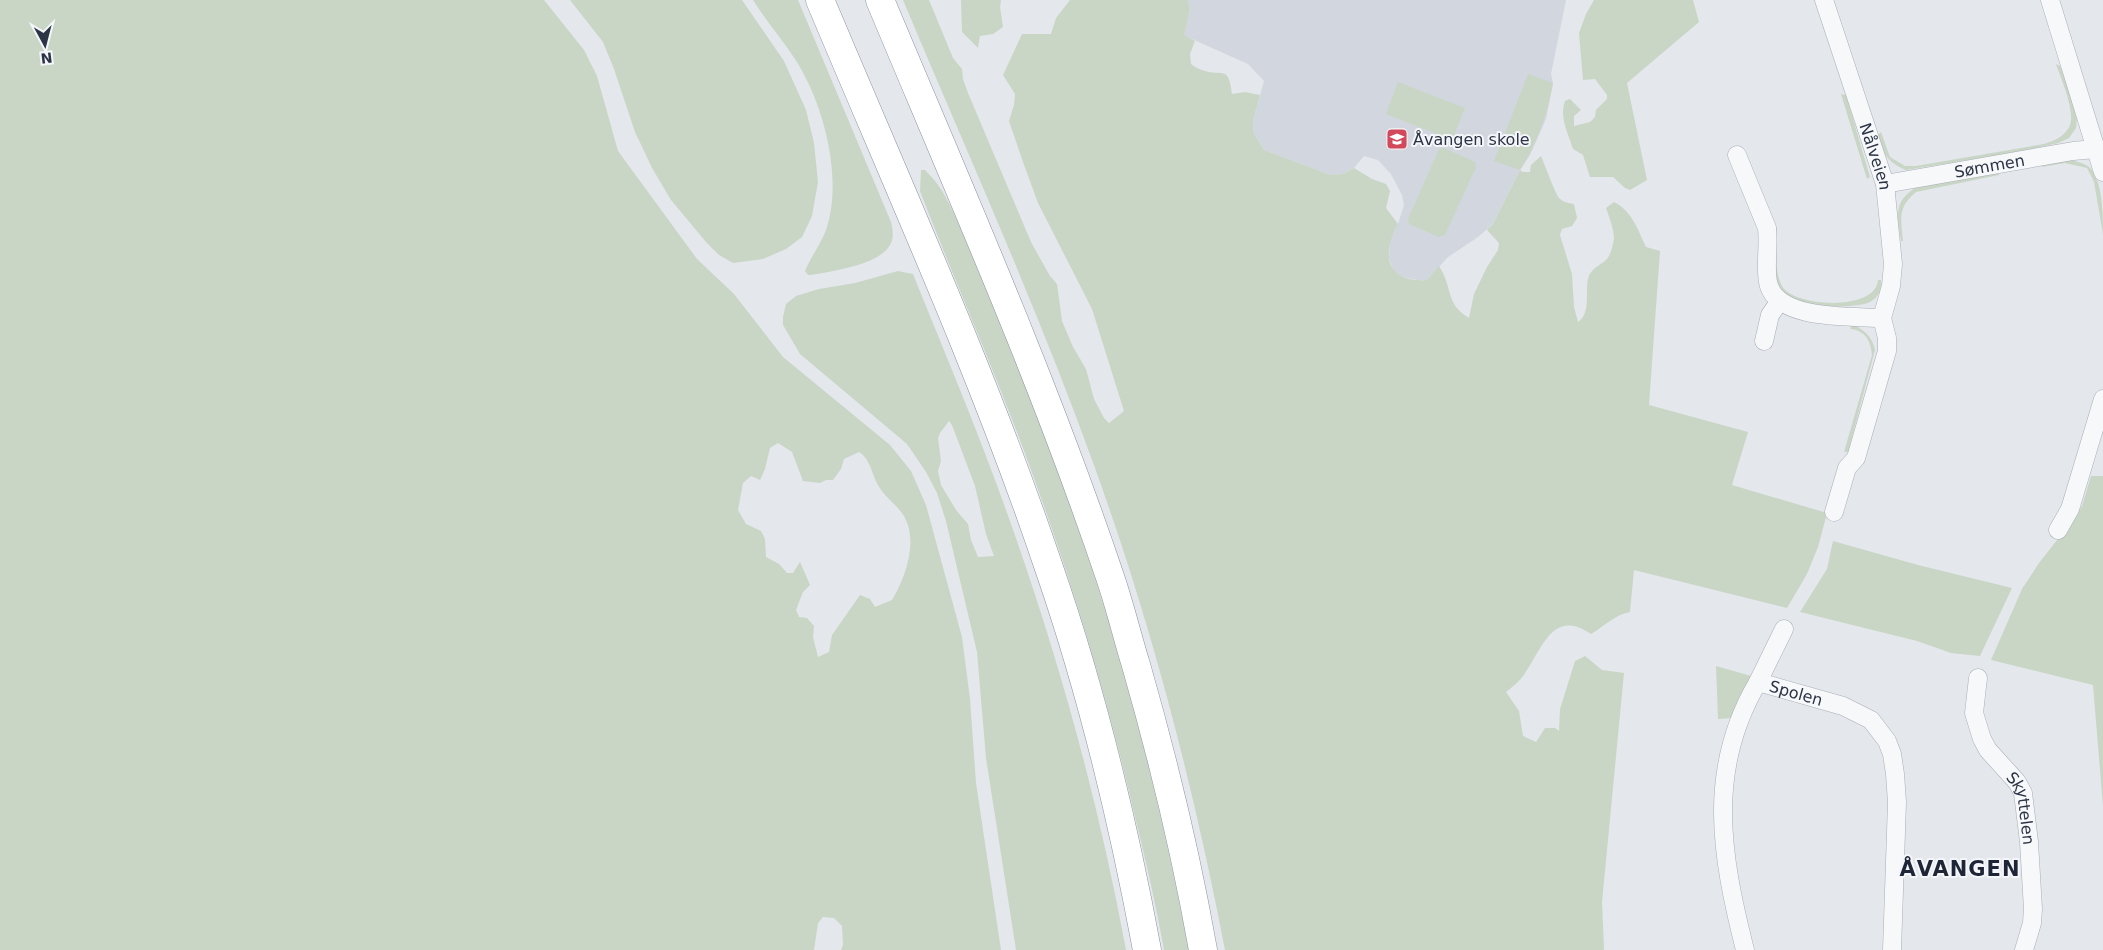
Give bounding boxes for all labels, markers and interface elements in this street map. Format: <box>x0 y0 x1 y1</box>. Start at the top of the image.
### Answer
north arrow <box>20 20 70 70</box>
text: N <box>40 49 53 67</box>
street label: Nålveien <box>1855 121 1895 191</box>
school or university icon: Åvangen skole <box>1385 127 1409 151</box>
place label: Åvangen skole <box>1413 130 1530 149</box>
street label: Sømmen <box>1953 151 2026 182</box>
street label: Spolen <box>1767 677 1825 710</box>
street label: Skyttelen <box>2002 768 2038 846</box>
district label: ÅVANGEN <box>1899 856 2021 881</box>

